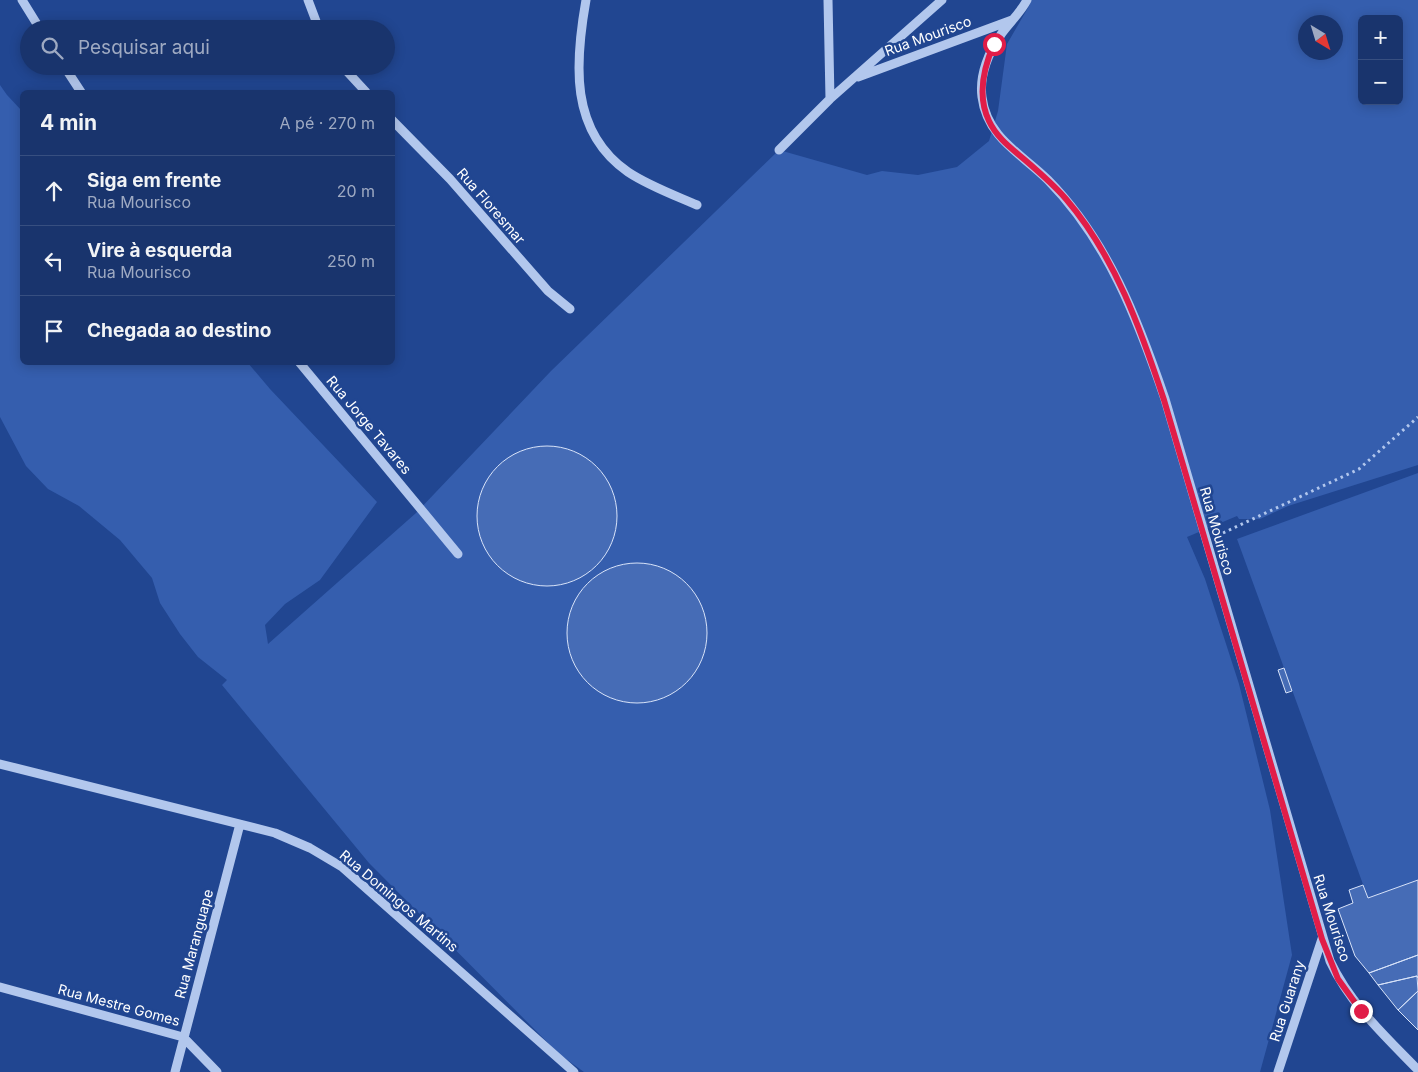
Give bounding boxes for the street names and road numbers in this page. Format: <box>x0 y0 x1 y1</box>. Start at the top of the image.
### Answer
street label: Rua Mourisco <box>882 12 974 59</box>
street label: Rua Floresmar <box>454 164 529 247</box>
street label: Rua Jorge Tavares <box>323 372 415 477</box>
street label: Rua Mourisco <box>1197 485 1238 577</box>
street label: Rua Domingos Martins <box>337 846 462 955</box>
street label: Rua Mourisco <box>1310 872 1355 964</box>
street label: Rua Maranguape <box>171 887 216 1000</box>
street label: Rua Guarany <box>1265 958 1308 1044</box>
street label: Rua Mestre Gomes <box>56 980 182 1029</box>

